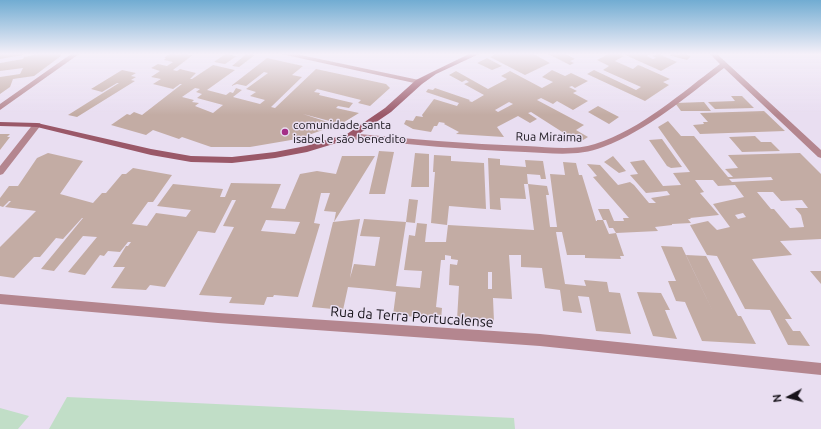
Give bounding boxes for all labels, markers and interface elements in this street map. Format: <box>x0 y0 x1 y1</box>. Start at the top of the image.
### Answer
place label: comunidade santa isabel e são benedito <box>293 118 406 146</box>
marker: comunidade santa isabel e são benedito <box>280 127 290 137</box>
street label: Rua Miraima <box>516 129 582 145</box>
street label: Rua da Terra Portucalense <box>330 303 494 331</box>
north arrow <box>769 377 809 417</box>
text: N <box>771 394 784 403</box>

